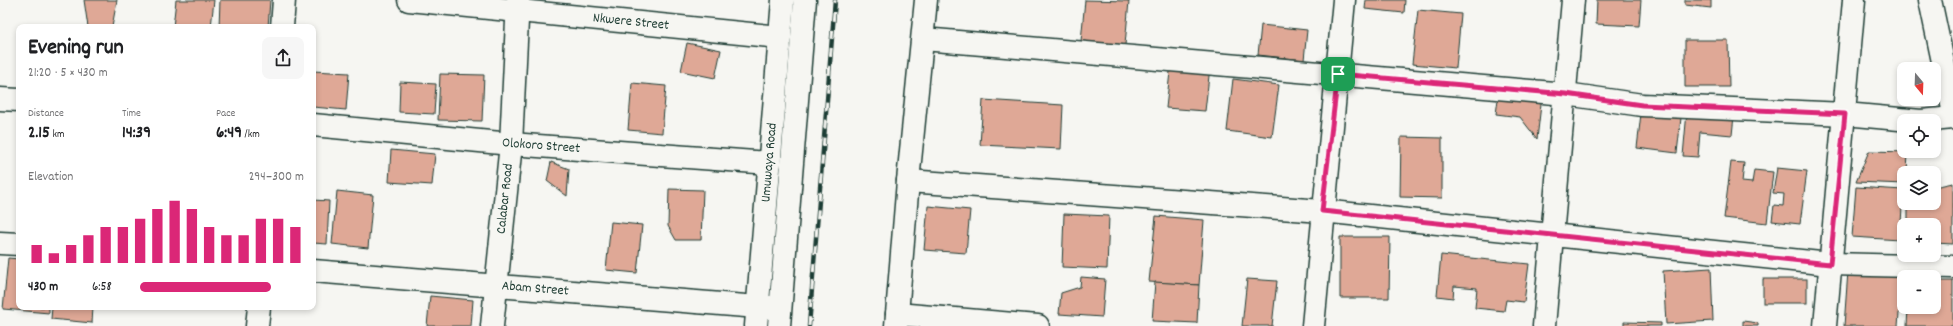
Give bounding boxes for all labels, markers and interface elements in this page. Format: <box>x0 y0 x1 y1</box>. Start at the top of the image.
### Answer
street label: Nkwere Street <box>592 8 670 36</box>
text: Evening run <box>28 33 124 64</box>
button: share <box>262 37 304 79</box>
pin <box>1321 57 1355 91</box>
north arrow <box>1897 62 1941 106</box>
map controls <box>1897 62 1941 314</box>
icon: arrive <box>1327 63 1349 85</box>
text: 21:20 · 5 × 430 m <box>28 64 108 83</box>
text: Distance <box>28 106 64 122</box>
text: Time <box>122 106 141 122</box>
text: Pace <box>216 106 235 122</box>
button: locate <box>1897 114 1941 158</box>
text: 2.15 <box>28 122 50 146</box>
text: 14:39 <box>122 122 151 146</box>
text: 6:49 <box>216 122 242 146</box>
street label: Umuwaya Road <box>756 122 783 203</box>
text: km <box>50 127 64 143</box>
text: /km <box>242 127 260 143</box>
street label: Olokoro Street <box>501 133 581 159</box>
street label: Calabar Road <box>492 162 519 235</box>
button: layers <box>1897 166 1941 210</box>
text: Elevation <box>28 168 73 187</box>
text: 294–300 m <box>249 168 304 187</box>
button: + <box>1897 218 1941 262</box>
button: − <box>1897 270 1941 314</box>
street label: Abam Street <box>501 276 570 302</box>
text: 430 m <box>28 278 58 297</box>
text: 6:58 <box>92 278 112 297</box>

